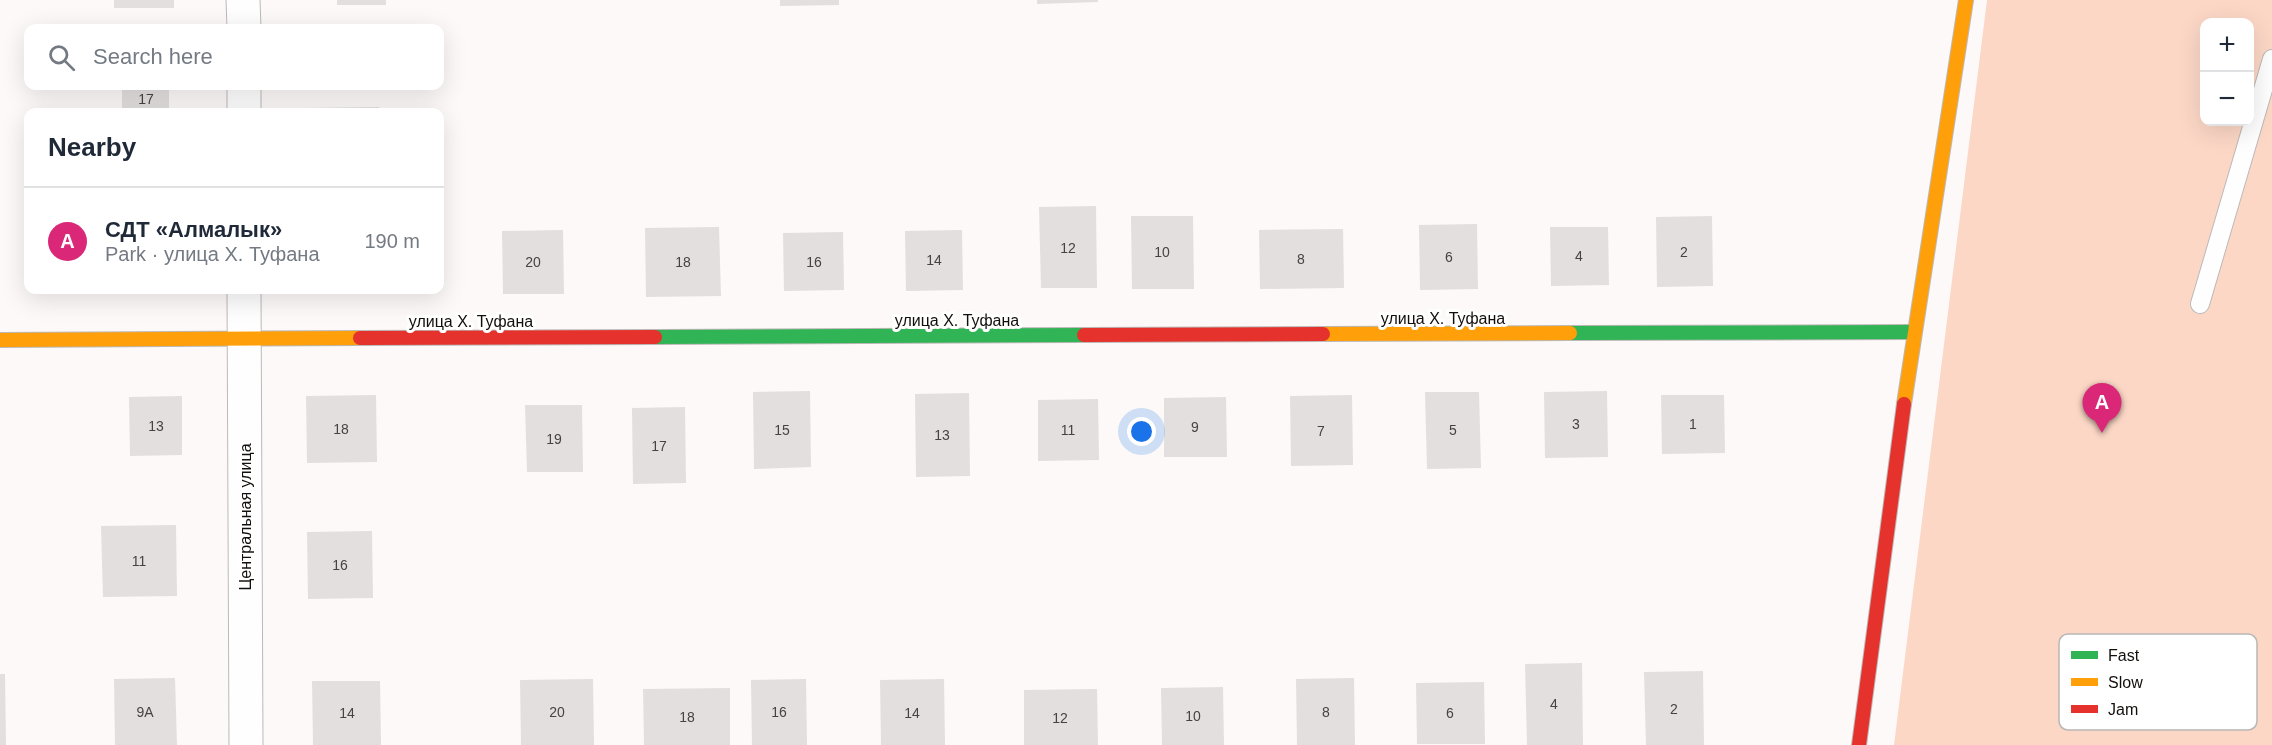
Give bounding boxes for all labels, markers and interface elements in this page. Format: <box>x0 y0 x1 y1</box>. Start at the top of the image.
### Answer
map controls <box>2200 18 2254 126</box>
button: + <box>2200 18 2254 72</box>
search box <box>24 24 444 90</box>
icon: search <box>45 41 78 74</box>
text: Search here <box>93 44 213 69</box>
button: − <box>2200 72 2254 126</box>
house number: 17 <box>138 91 154 107</box>
text: Nearby <box>48 132 136 162</box>
text: СДТ «Алмалык» <box>105 217 282 242</box>
text: A <box>60 230 75 252</box>
text: 190 m <box>364 230 420 252</box>
house number: 12 <box>1060 240 1076 256</box>
text: Park · улица Х. Туфана <box>105 243 320 265</box>
house number: 10 <box>1154 244 1170 260</box>
house number: 2 <box>1680 244 1688 260</box>
house number: 4 <box>1575 248 1583 264</box>
house number: 6 <box>1445 249 1453 265</box>
house number: 8 <box>1297 251 1305 267</box>
house number: 14 <box>926 252 942 268</box>
house number: 20 <box>525 254 541 270</box>
house number: 18 <box>675 254 691 270</box>
house number: 16 <box>806 254 822 270</box>
street label: улица Х. Туфана <box>1381 310 1505 327</box>
street label: улица Х. Туфана <box>895 312 1019 329</box>
street label: улица Х. Туфана <box>409 313 533 330</box>
pin: A <box>2082 384 2122 433</box>
house number: 3 <box>1572 416 1580 432</box>
house number: 1 <box>1689 416 1697 432</box>
your location <box>1127 417 1156 446</box>
house number: 13 <box>148 418 164 434</box>
house number: 9 <box>1191 419 1199 435</box>
house number: 18 <box>333 421 349 437</box>
house number: 15 <box>774 422 790 438</box>
house number: 11 <box>1061 422 1075 438</box>
house number: 5 <box>1449 422 1457 438</box>
house number: 7 <box>1317 423 1325 439</box>
house number: 13 <box>934 427 950 443</box>
house number: 19 <box>546 431 562 447</box>
house number: 17 <box>651 438 667 454</box>
street label: Центральная улица <box>237 443 254 591</box>
house number: 11 <box>132 553 146 569</box>
house number: 16 <box>332 557 348 573</box>
legend <box>2059 634 2257 730</box>
text: Fast <box>2108 647 2140 664</box>
text: Slow <box>2108 674 2143 691</box>
house number: 4 <box>1550 696 1558 712</box>
house number: 2 <box>1670 701 1678 717</box>
text: Jam <box>2108 701 2138 718</box>
house number: 9А <box>136 704 154 720</box>
house number: 20 <box>549 704 565 720</box>
house number: 16 <box>771 704 787 720</box>
house number: 8 <box>1322 704 1330 720</box>
house number: 14 <box>339 705 355 721</box>
house number: 14 <box>904 705 920 721</box>
house number: 6 <box>1446 705 1454 721</box>
house number: 10 <box>1185 708 1201 724</box>
house number: 18 <box>679 709 695 725</box>
house number: 12 <box>1052 710 1068 726</box>

